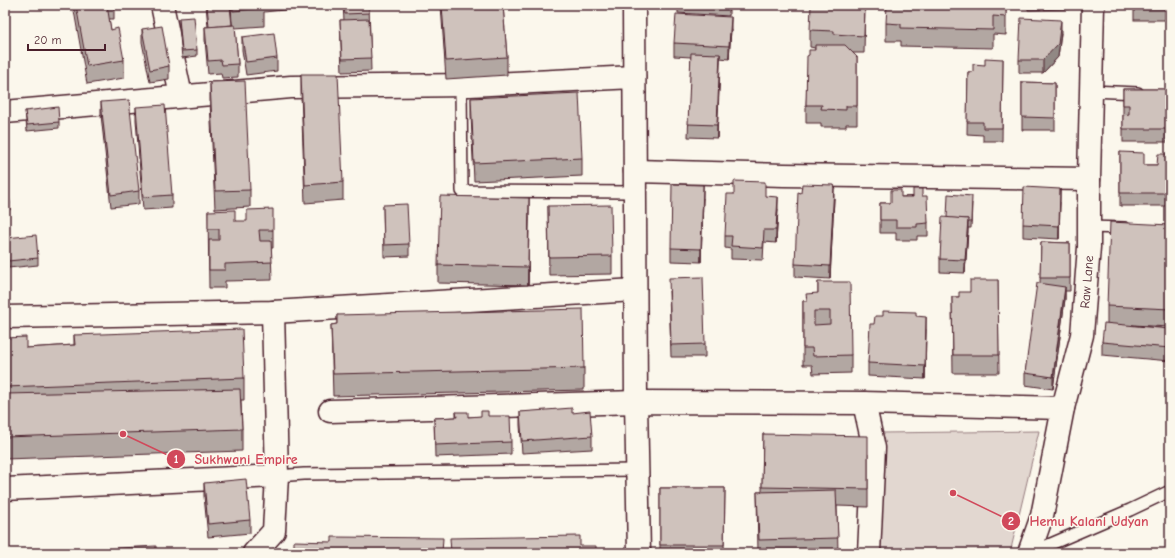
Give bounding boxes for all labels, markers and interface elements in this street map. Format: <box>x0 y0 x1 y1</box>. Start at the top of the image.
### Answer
scale bar <box>28 26 105 52</box>
text: 20 m <box>34 33 62 47</box>
street label: Raw Lane <box>1077 254 1096 309</box>
callout: Sukhwani Empire <box>166 446 306 472</box>
text: Sukhwani Empire <box>194 451 298 468</box>
text: 1 <box>174 452 179 466</box>
callout: Hemu Kalani Udyan <box>1001 508 1157 534</box>
text: Hemu Kalani Udyan <box>1029 513 1149 530</box>
text: 2 <box>1008 514 1014 528</box>

